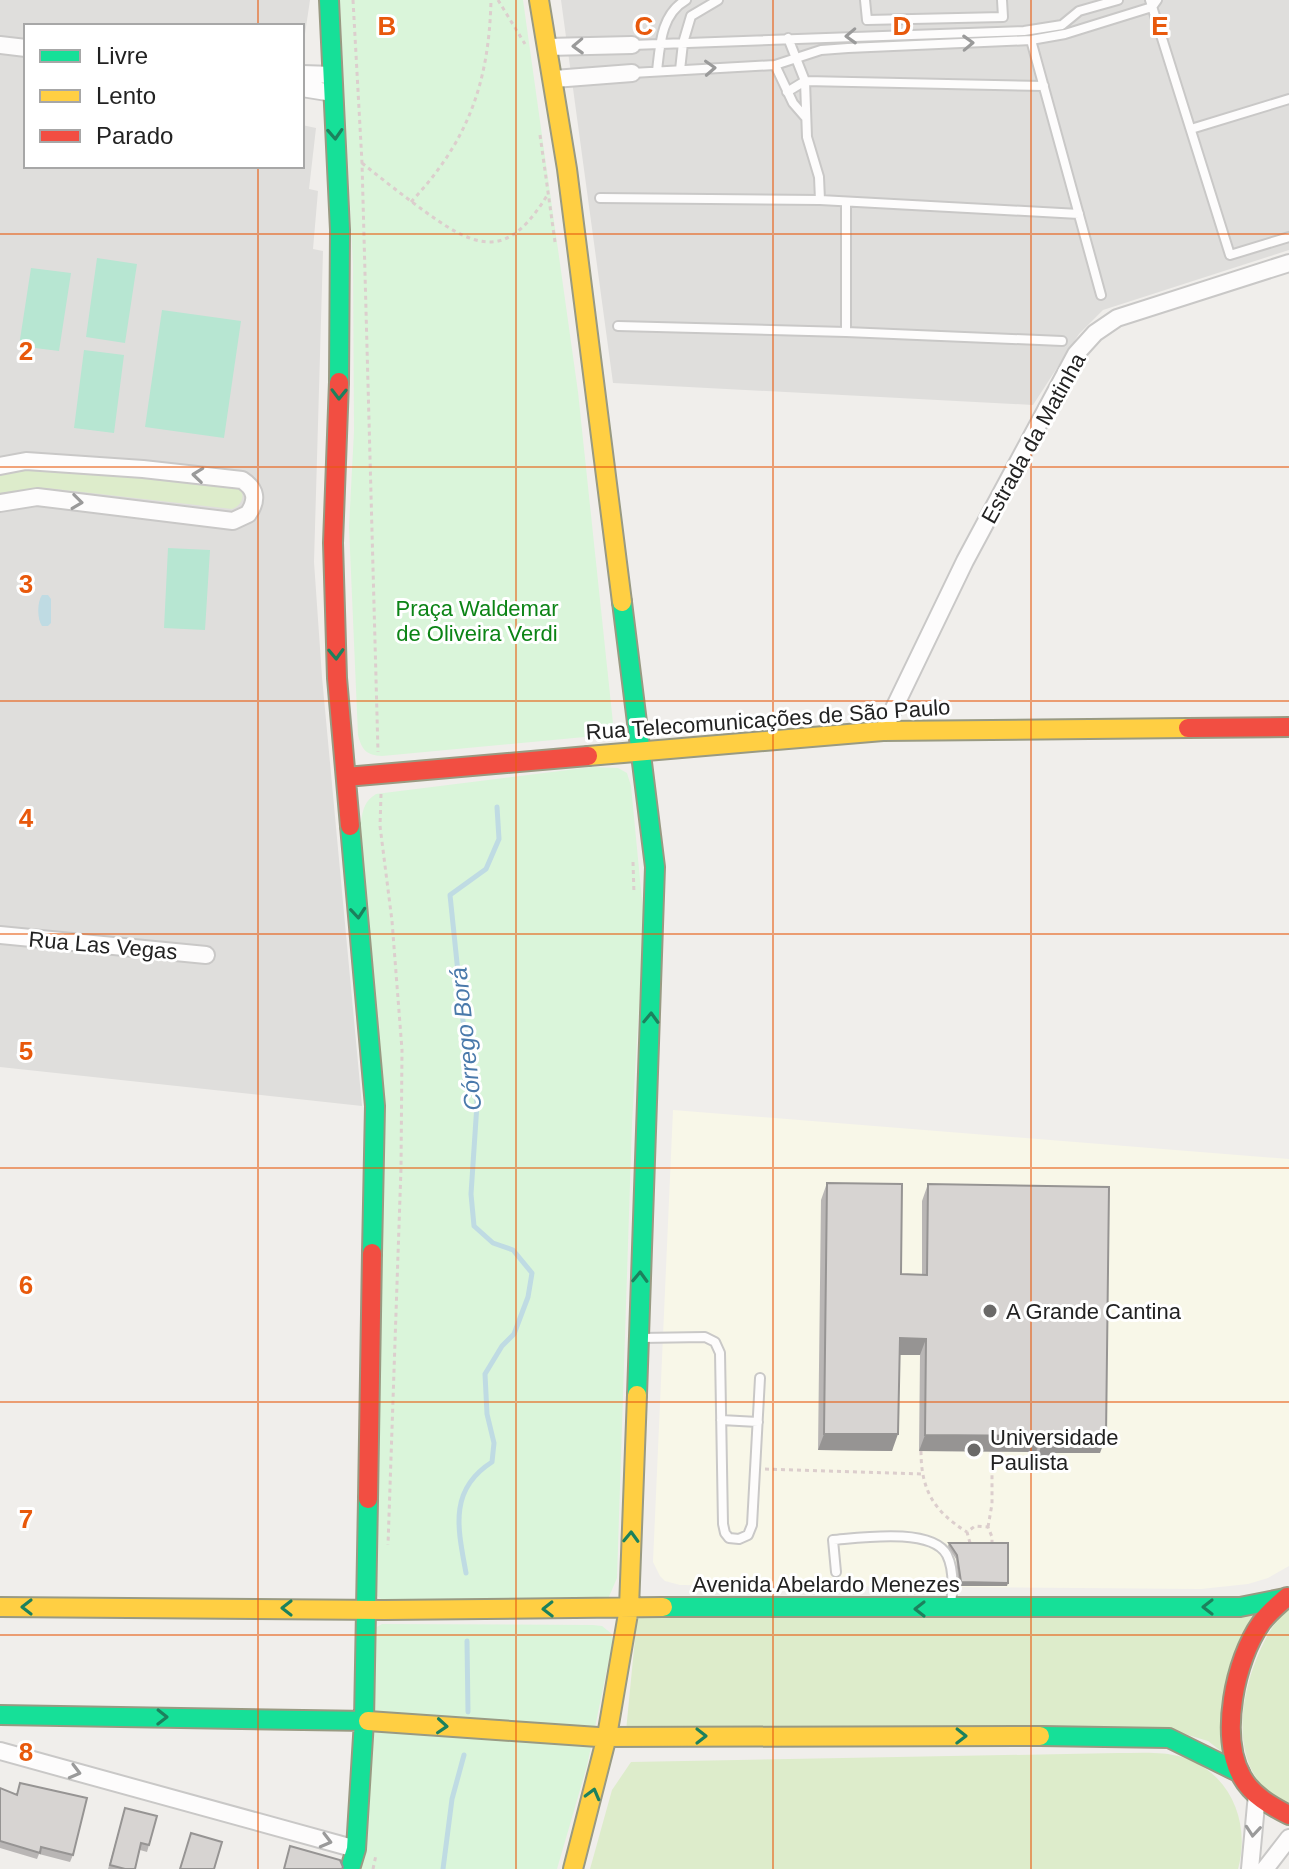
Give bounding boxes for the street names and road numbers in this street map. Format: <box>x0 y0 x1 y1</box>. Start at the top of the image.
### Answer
street label: Estrada da Matinha <box>976 348 1091 528</box>
street label: Rua Telecomunicações de São Paulo <box>585 694 951 745</box>
street label: Rua Las Vegas <box>28 927 178 964</box>
street label: Avenida Abelardo Menezes <box>692 1572 960 1597</box>

